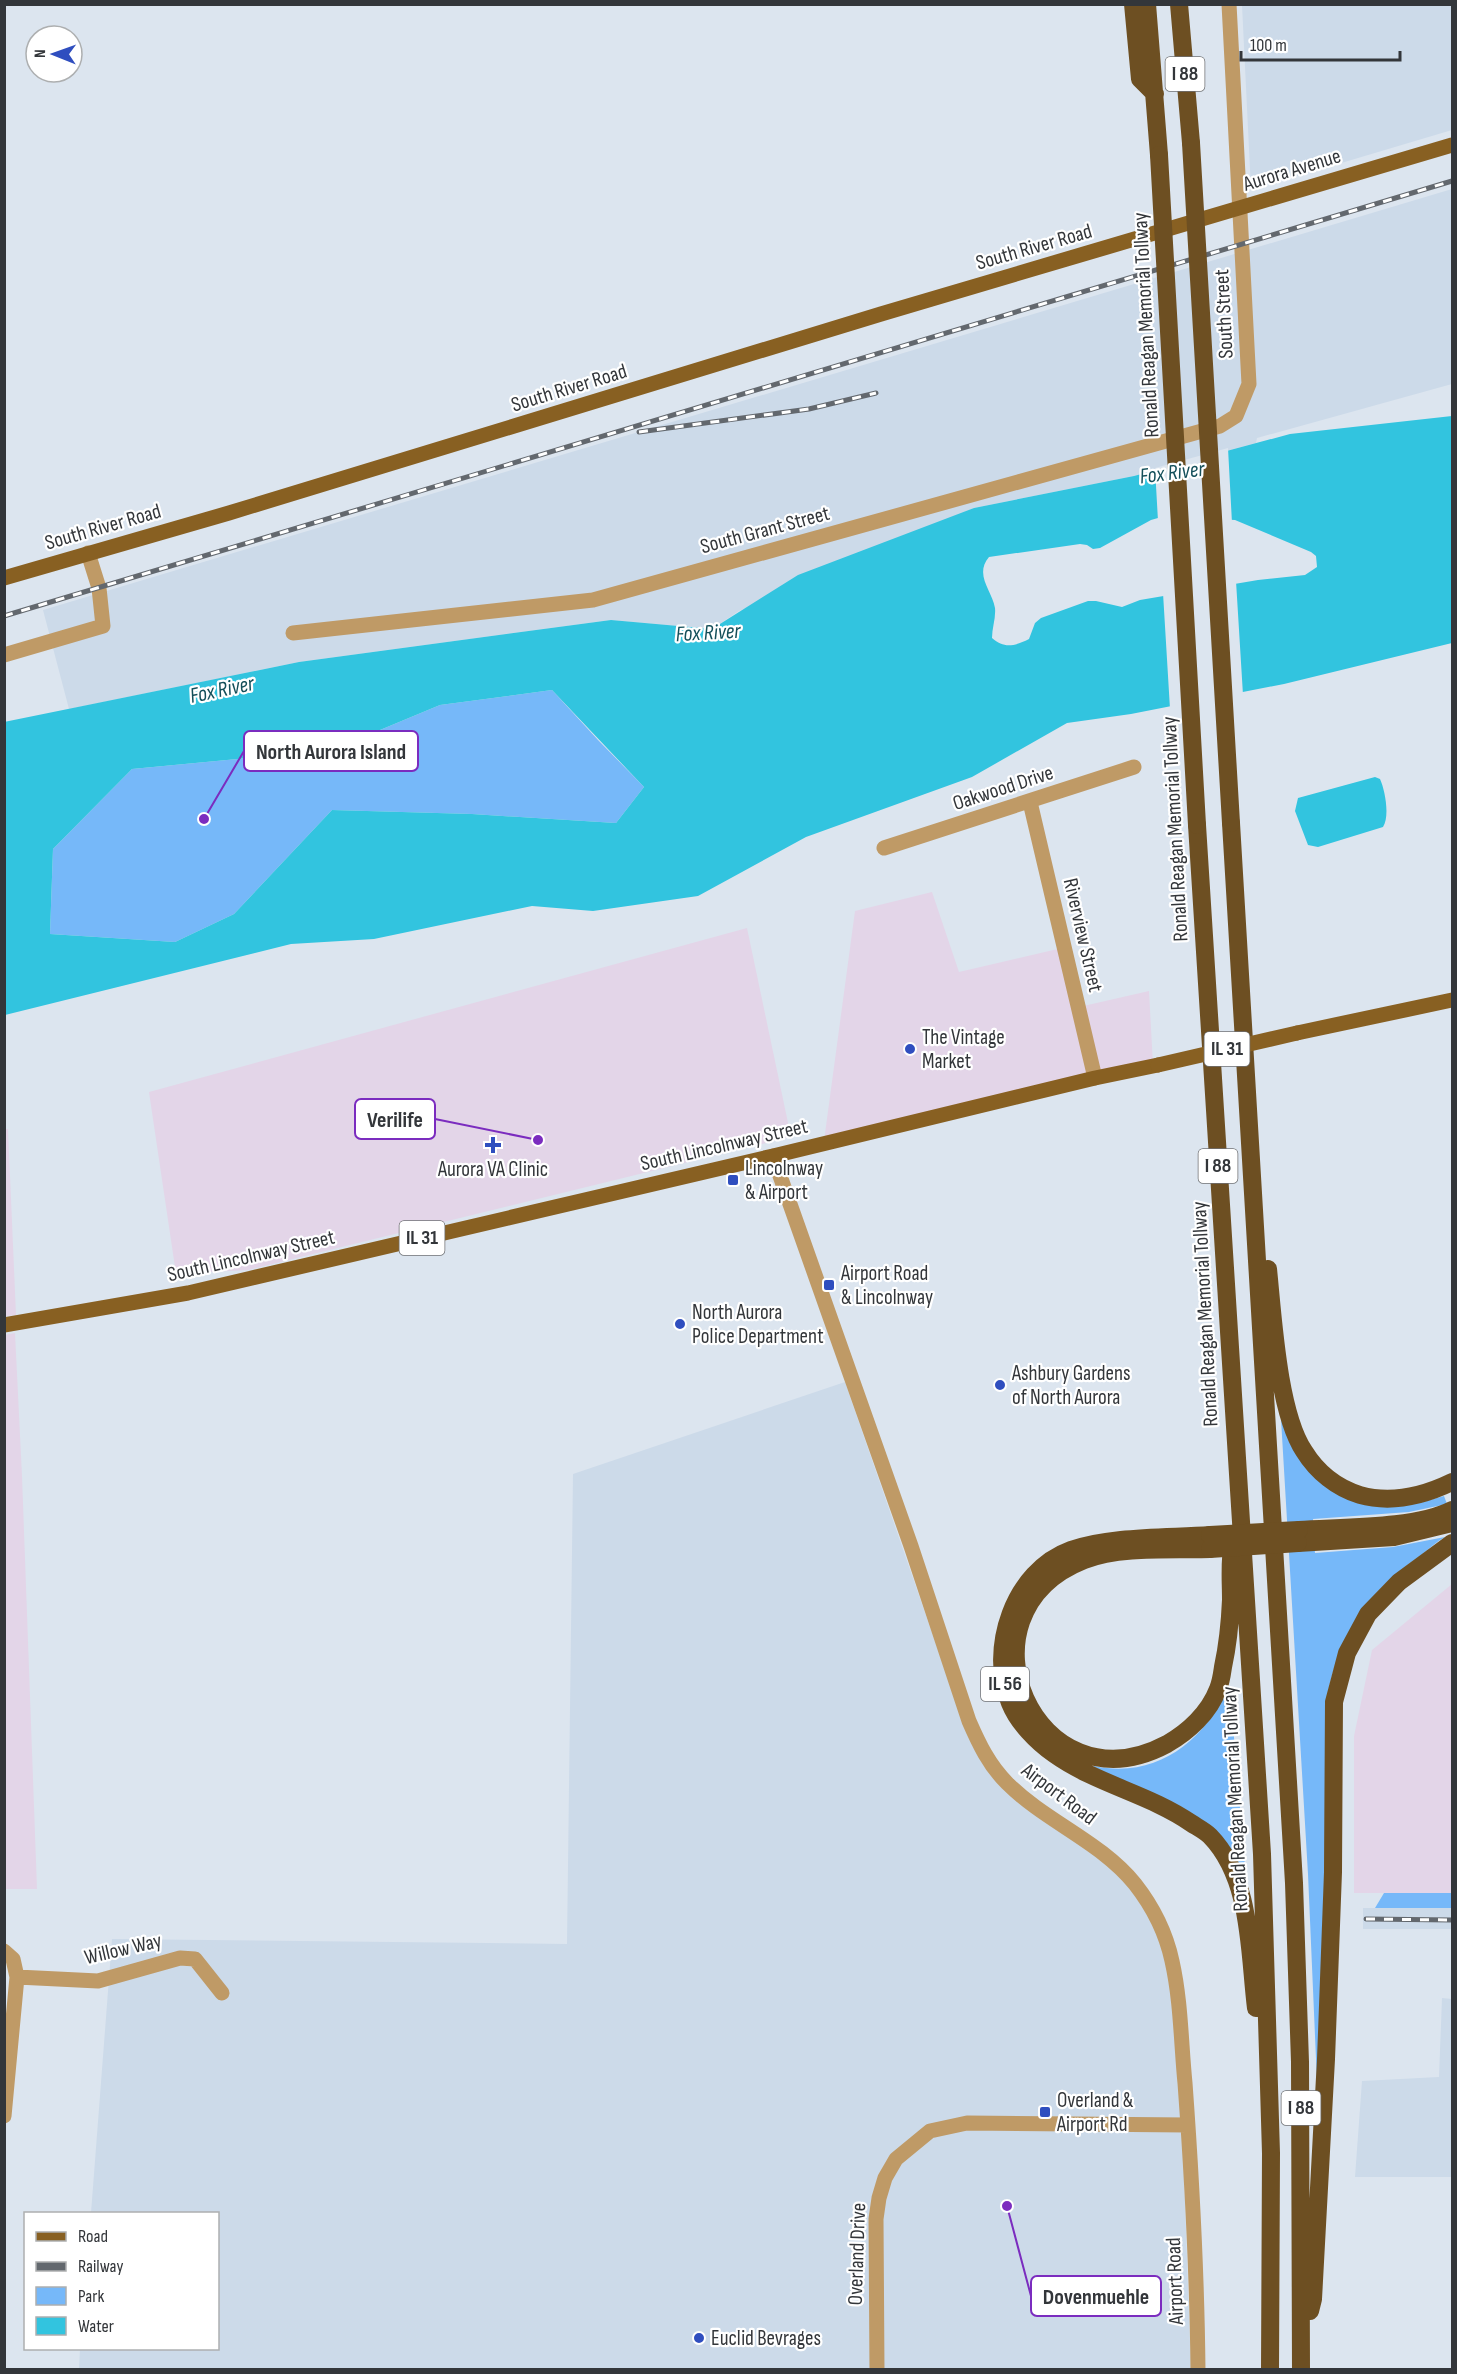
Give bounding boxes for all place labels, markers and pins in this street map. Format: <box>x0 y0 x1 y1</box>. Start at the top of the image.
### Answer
callout: North Aurora Island <box>244 731 418 771</box>
place label: The Vintage Market <box>922 1025 1005 1074</box>
marker: The Vintage Market <box>903 1042 917 1056</box>
callout: Verilife <box>355 1099 435 1139</box>
marker: Aurora VA Clinic <box>484 1136 502 1154</box>
place label: Lincolnway & Airport <box>745 1156 823 1205</box>
place label: Aurora VA Clinic <box>437 1157 548 1182</box>
marker: Lincolnway & Airport <box>726 1173 740 1187</box>
place label: Airport Road & Lincolnway <box>840 1261 933 1310</box>
marker: Airport Road & Lincolnway <box>822 1278 836 1292</box>
place label: North Aurora Police Department <box>692 1300 824 1349</box>
marker: North Aurora Police Department <box>673 1317 687 1331</box>
place label: Ashbury Gardens of North Aurora <box>1011 1361 1131 1410</box>
marker: Ashbury Gardens of North Aurora <box>993 1378 1007 1392</box>
place label: Overland & Airport Rd <box>1056 2088 1134 2137</box>
marker: Overland & Airport Rd <box>1038 2105 1052 2119</box>
callout: Dovenmuehle <box>1031 2276 1161 2316</box>
place label: Euclid Bevrages <box>711 2326 821 2351</box>
marker: Euclid Bevrages <box>692 2331 706 2345</box>

